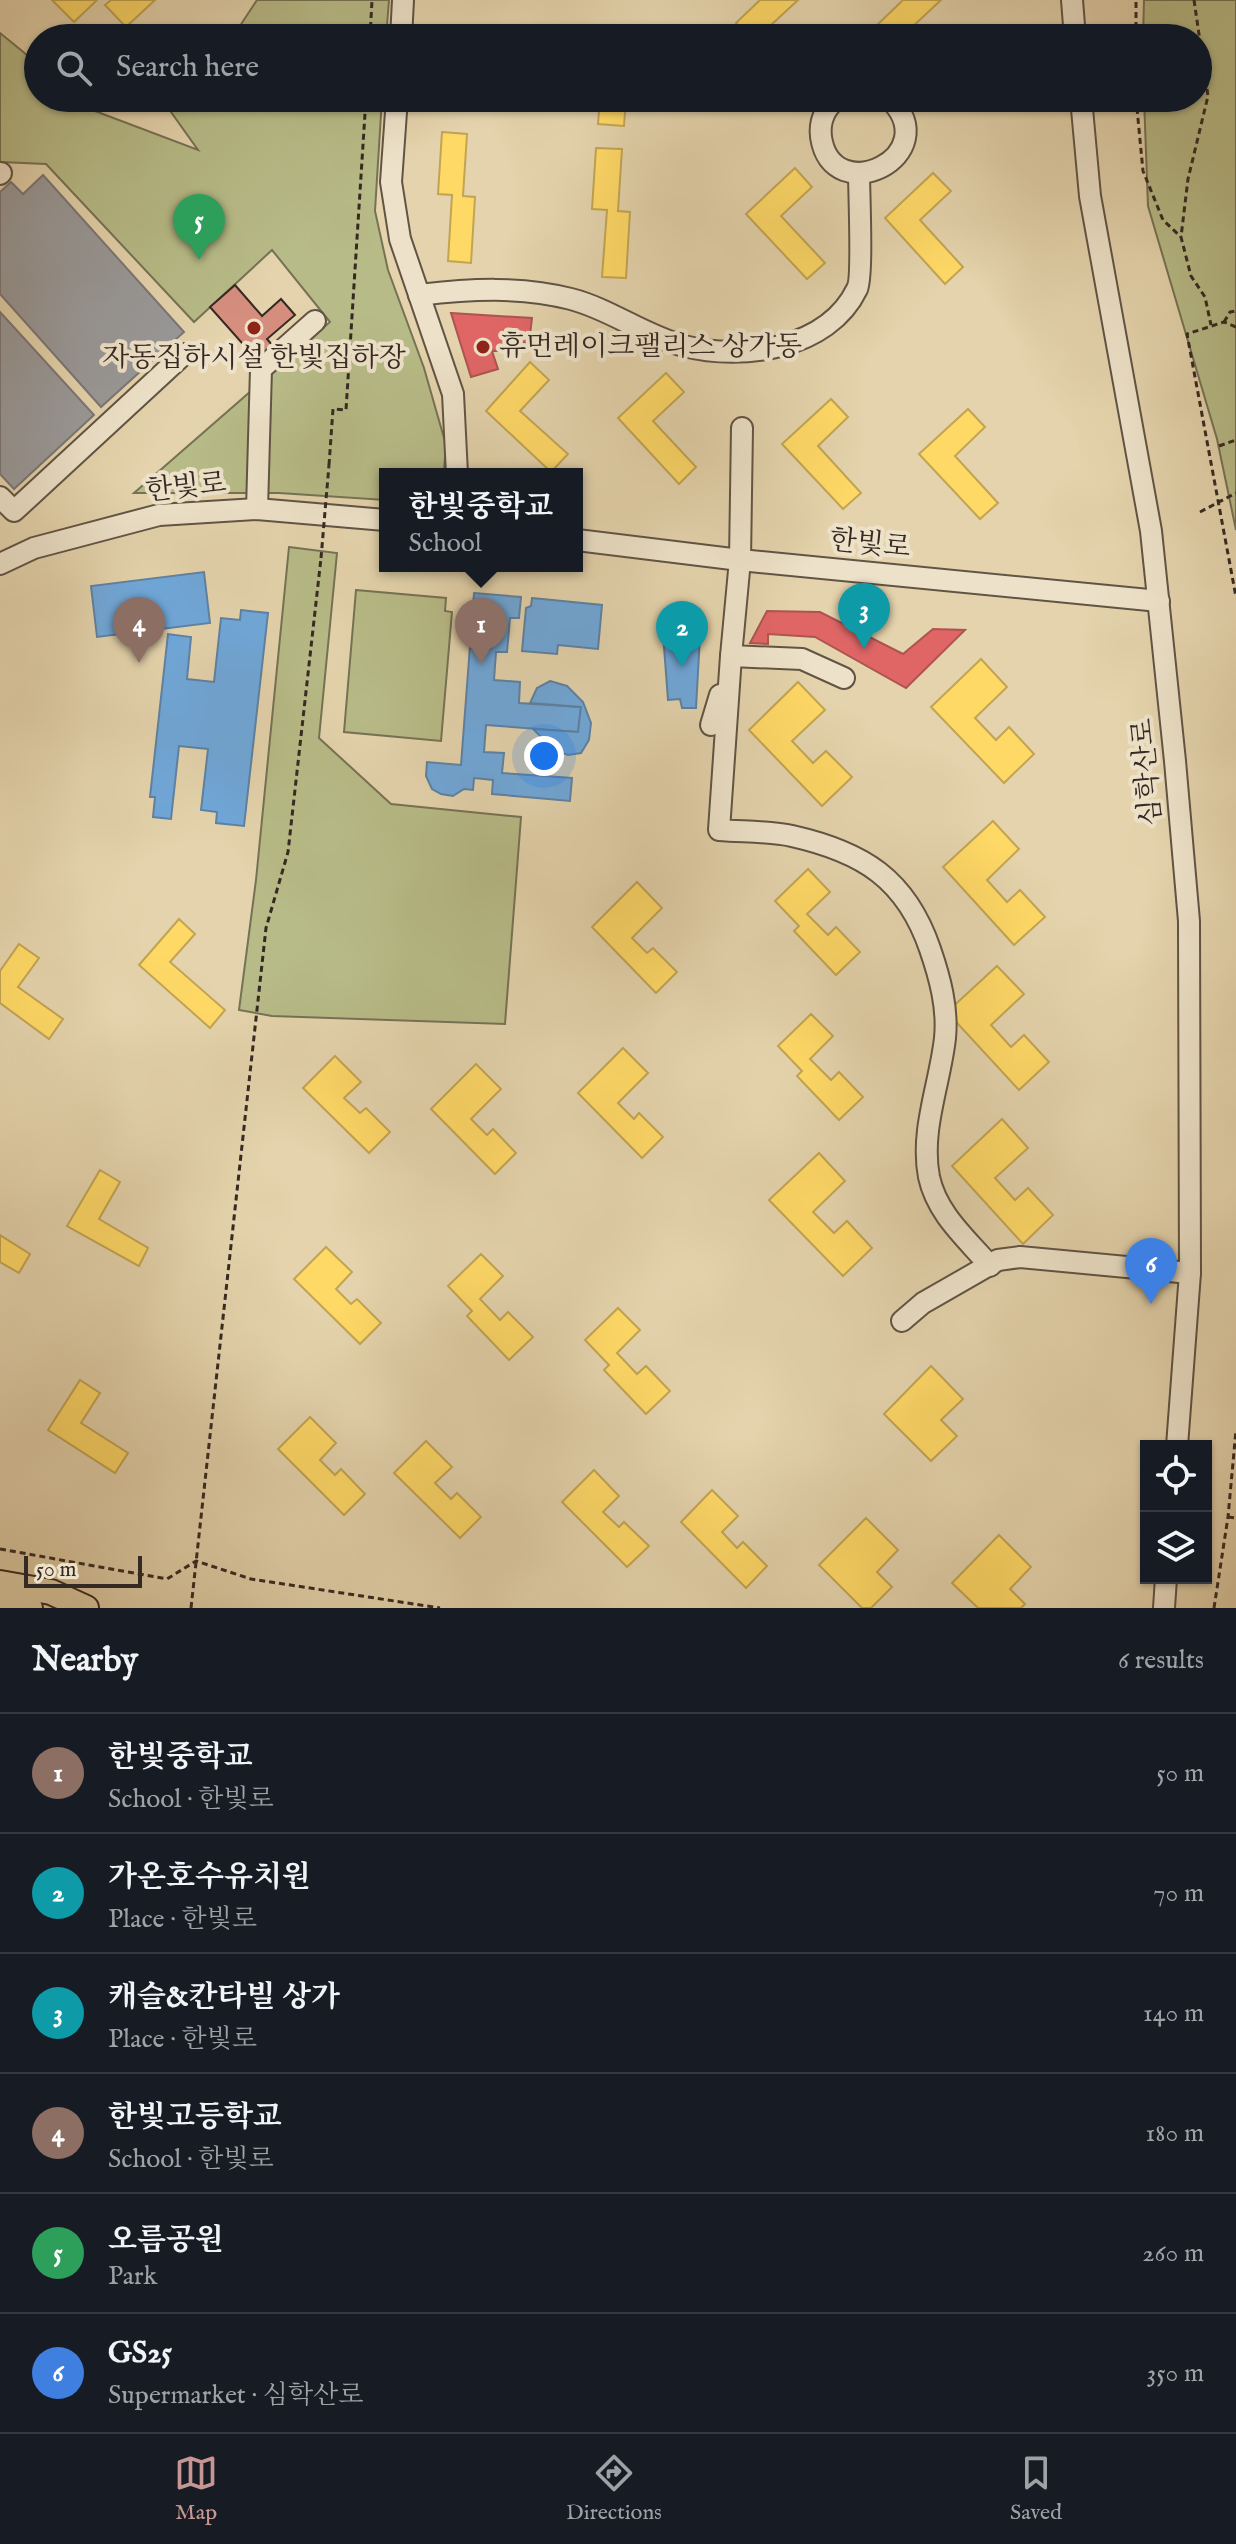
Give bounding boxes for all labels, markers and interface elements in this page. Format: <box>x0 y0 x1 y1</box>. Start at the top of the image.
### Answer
search box <box>24 24 1212 112</box>
icon: search <box>52 46 96 90</box>
text: Search here <box>116 49 259 87</box>
pin: 5 <box>173 194 225 260</box>
marker: 자동집하시설 한빛집하장 <box>245 319 263 337</box>
place label: 휴먼레이크팰리스 상가동 <box>499 330 803 365</box>
marker: 휴먼레이크팰리스 상가동 <box>474 338 492 356</box>
place label: 자동집하시설 한빛집하장 <box>102 341 406 376</box>
street label: 한빛로 <box>144 466 228 510</box>
popup <box>379 468 583 572</box>
text: 한빛중학교 <box>409 489 553 527</box>
street label: 한빛로 <box>828 523 912 567</box>
text: School <box>409 527 482 560</box>
pin: 3 <box>838 583 890 649</box>
pin: 4 <box>113 597 165 663</box>
pin: 1 <box>455 598 507 664</box>
pin: 2 <box>656 601 708 667</box>
street label: 심학산로 <box>1126 717 1170 827</box>
your location <box>524 736 564 776</box>
pin: 6 <box>1125 1238 1177 1304</box>
map controls <box>1140 1440 1212 1584</box>
button: locate <box>1140 1440 1212 1512</box>
button: layers <box>1140 1512 1212 1584</box>
scale bar <box>24 1552 142 1588</box>
text: 50 m <box>36 1556 77 1584</box>
text: Nearby <box>32 1639 138 1682</box>
text: 6 results <box>1118 1644 1204 1677</box>
text: 한빛중학교 <box>108 1739 253 1777</box>
text: 1 <box>53 1757 63 1790</box>
text: 50 m <box>1156 1757 1204 1790</box>
text: School · 한빛로 <box>108 1783 274 1816</box>
text: 가온호수유치원 <box>108 1859 311 1897</box>
text: 2 <box>52 1877 64 1910</box>
text: 70 m <box>1153 1877 1204 1910</box>
text: Place · 한빛로 <box>108 1903 257 1936</box>
text: 캐슬&칸타빌 상가 <box>108 1979 340 2017</box>
text: 3 <box>53 1997 63 2030</box>
text: 140 m <box>1143 1997 1204 2030</box>
text: Place · 한빛로 <box>108 2023 257 2056</box>
text: 한빛고등학교 <box>108 2099 282 2137</box>
text: 4 <box>52 2117 64 2150</box>
text: 180 m <box>1146 2117 1204 2150</box>
text: School · 한빛로 <box>108 2143 274 2176</box>
text: 오름공원 <box>108 2222 224 2260</box>
text: 5 <box>53 2237 63 2270</box>
text: 260 m <box>1142 2237 1204 2270</box>
text: Park <box>108 2260 157 2293</box>
text: GS25 <box>108 2335 172 2373</box>
text: 6 <box>53 2357 63 2390</box>
text: 350 m <box>1146 2357 1204 2390</box>
text: Supermarket · 심학산로 <box>108 2379 363 2412</box>
tab: Map <box>174 2451 218 2527</box>
tab: Directions <box>566 2451 662 2527</box>
tab: Saved <box>1010 2451 1062 2527</box>

